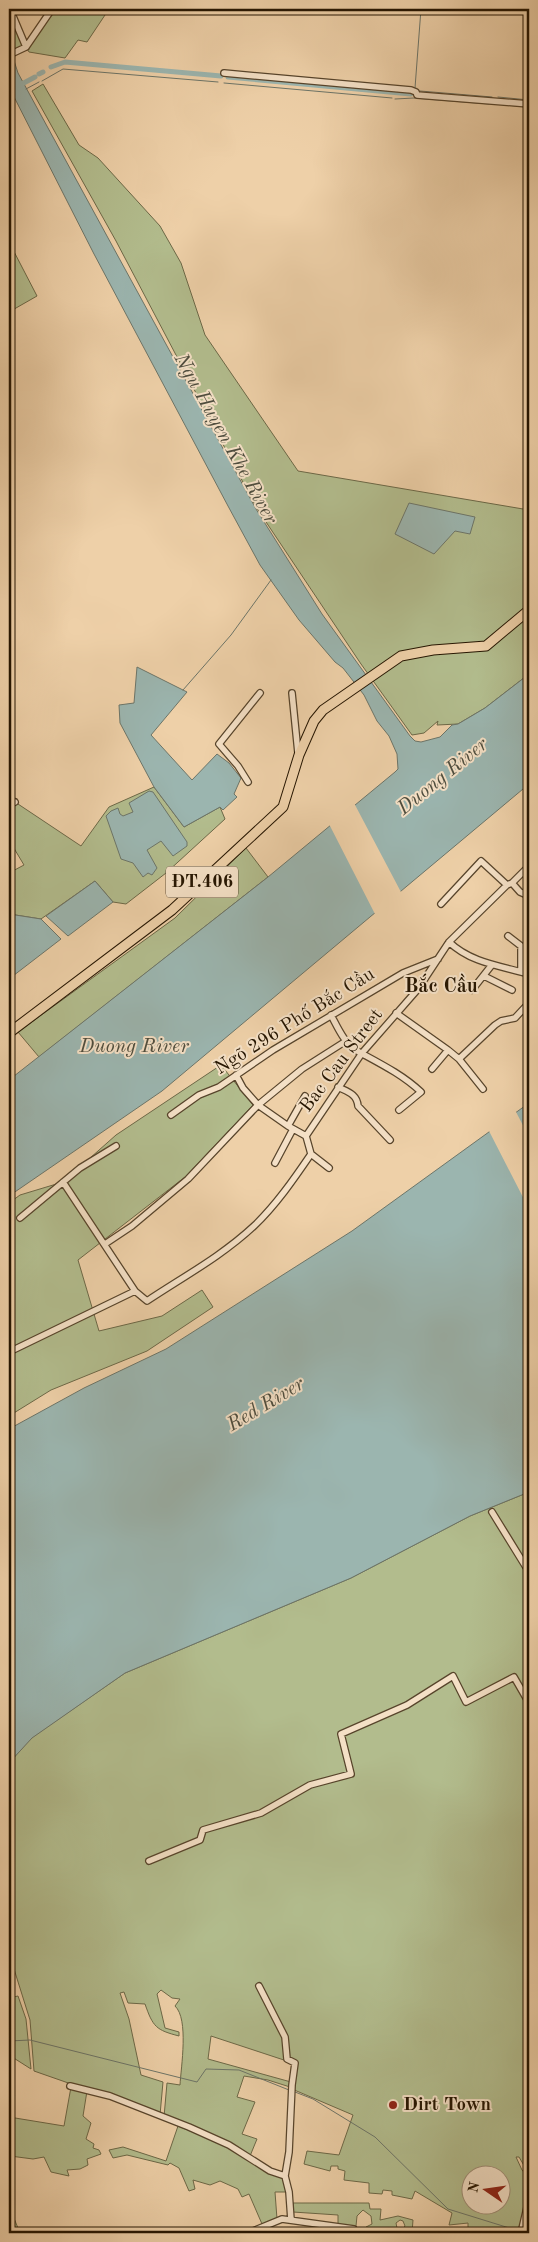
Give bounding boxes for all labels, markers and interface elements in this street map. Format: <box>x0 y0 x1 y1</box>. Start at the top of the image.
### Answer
water label: Ngu Huyen Khe River <box>169 349 280 528</box>
water label: Duong River <box>393 734 492 820</box>
road number: ĐT.406 <box>166 866 238 898</box>
street label: Ngõ 296 Phố Bắc Cầu <box>210 963 378 1079</box>
district label: Bắc Cầu <box>404 973 478 997</box>
street label: Bac Cau Street <box>297 1006 387 1116</box>
water label: Duong River <box>78 1037 189 1057</box>
water label: Red River <box>223 1374 308 1436</box>
place label: Dirt Town <box>403 2096 491 2115</box>
marker: Dirt Town <box>387 2099 399 2111</box>
north arrow <box>460 2164 510 2214</box>
text: N <box>466 2180 482 2194</box>

